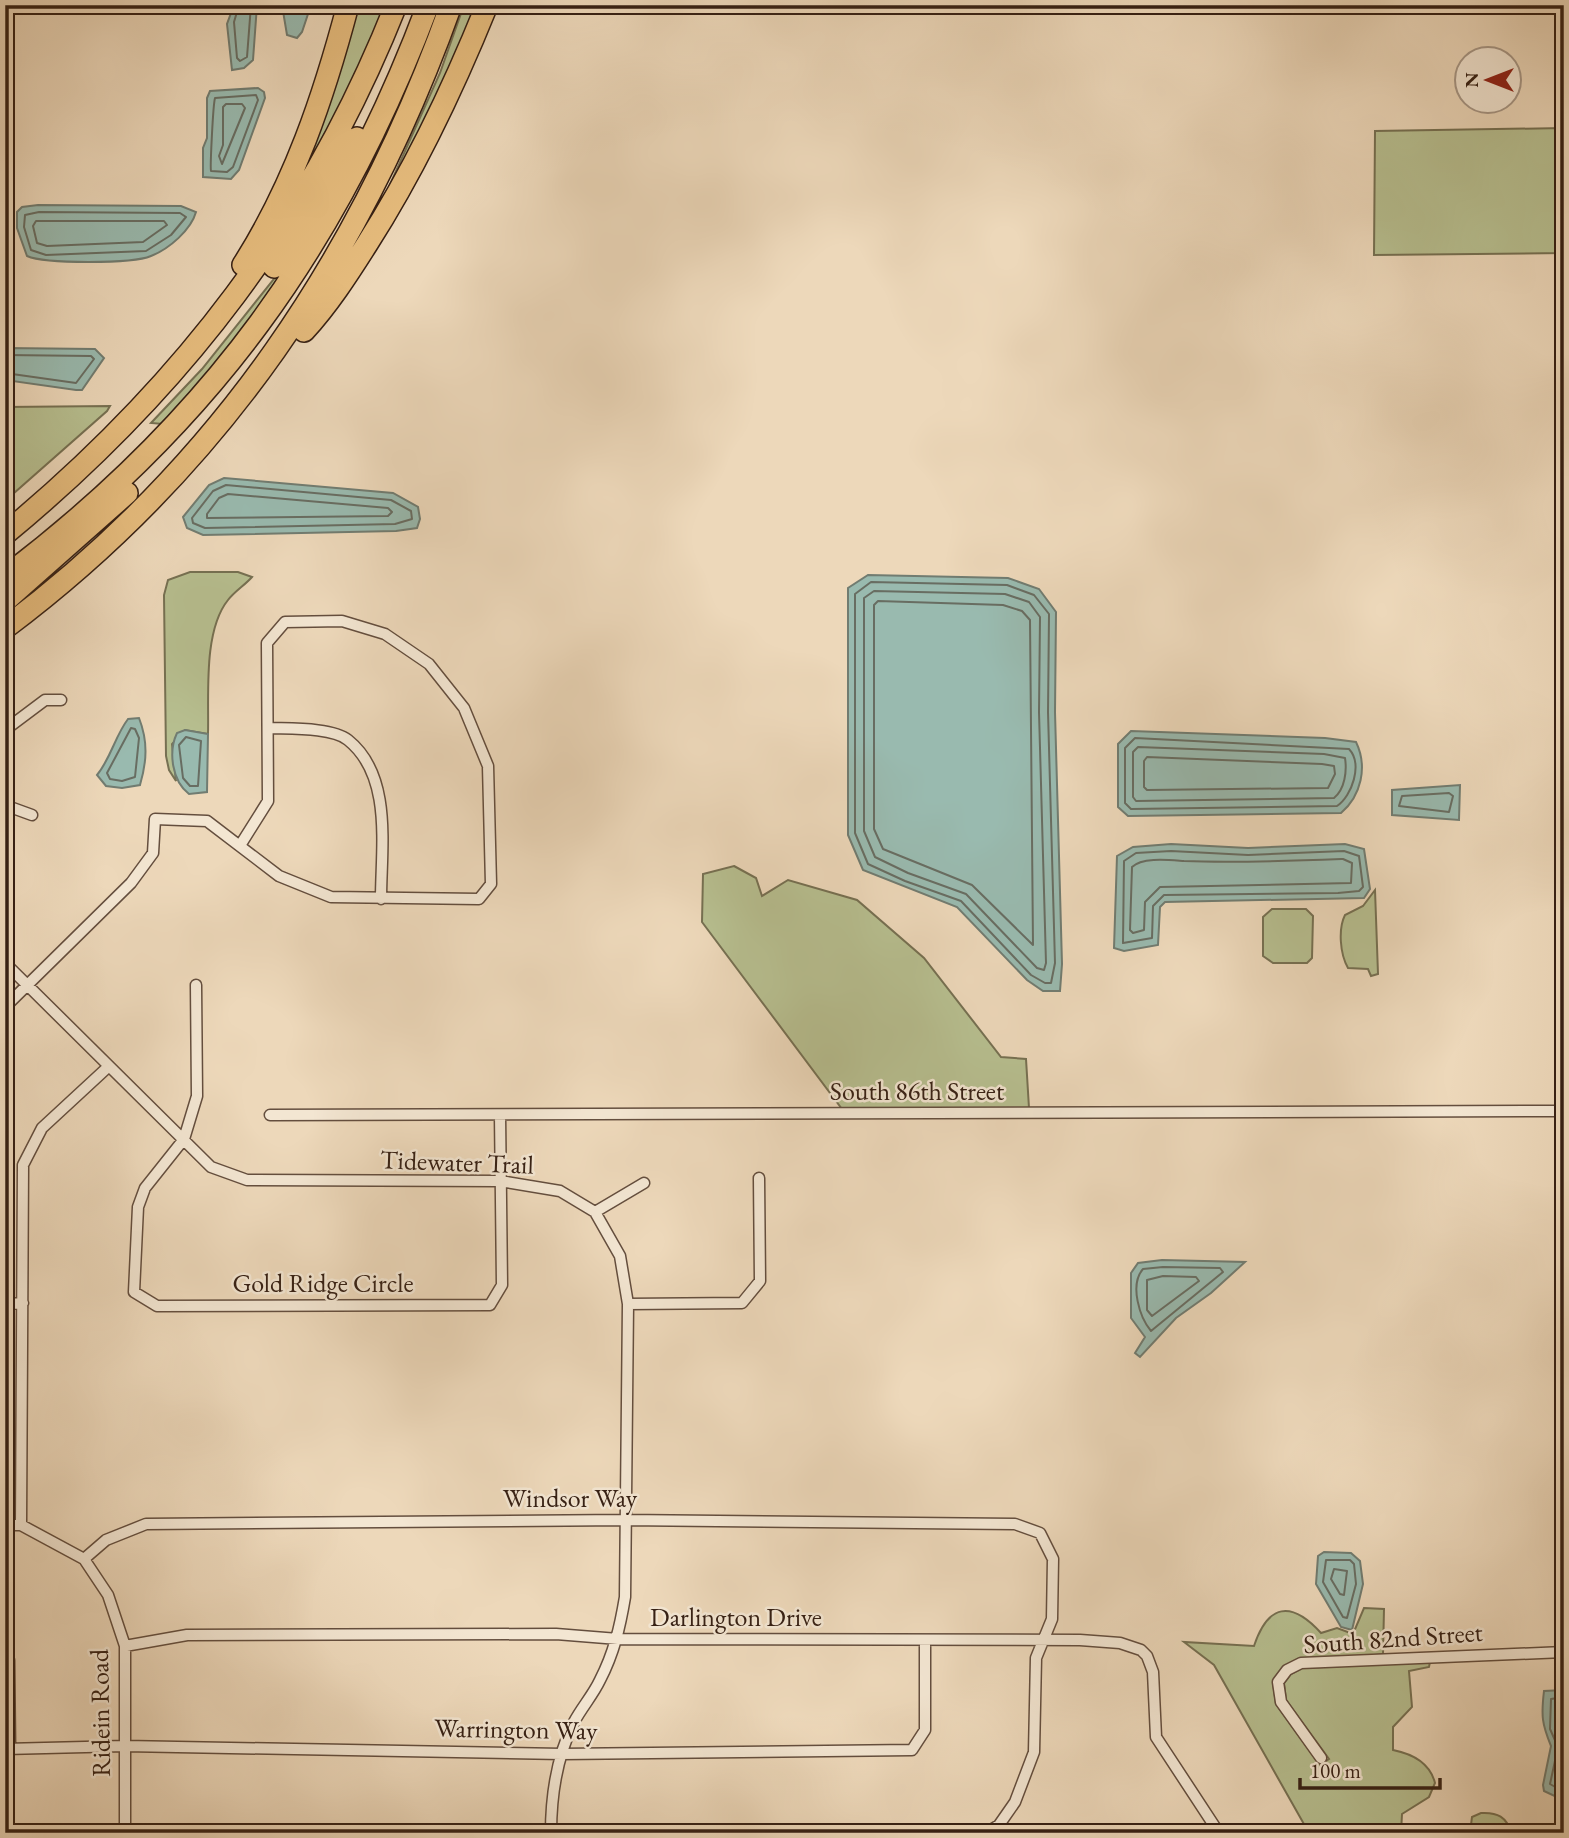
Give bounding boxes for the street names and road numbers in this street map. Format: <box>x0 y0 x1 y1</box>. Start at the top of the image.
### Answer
street label: South 86th Street <box>830 1074 1004 1108</box>
street label: Tidewater Trail <box>380 1142 534 1182</box>
street label: Gold Ridge Circle <box>232 1266 414 1300</box>
street label: Windsor Way <box>503 1481 638 1515</box>
street label: Darlington Drive <box>650 1600 822 1634</box>
street label: South 82nd Street <box>1302 1615 1484 1661</box>
street label: Ridein Road <box>82 1648 118 1777</box>
street label: Warrington Way <box>434 1711 598 1747</box>

